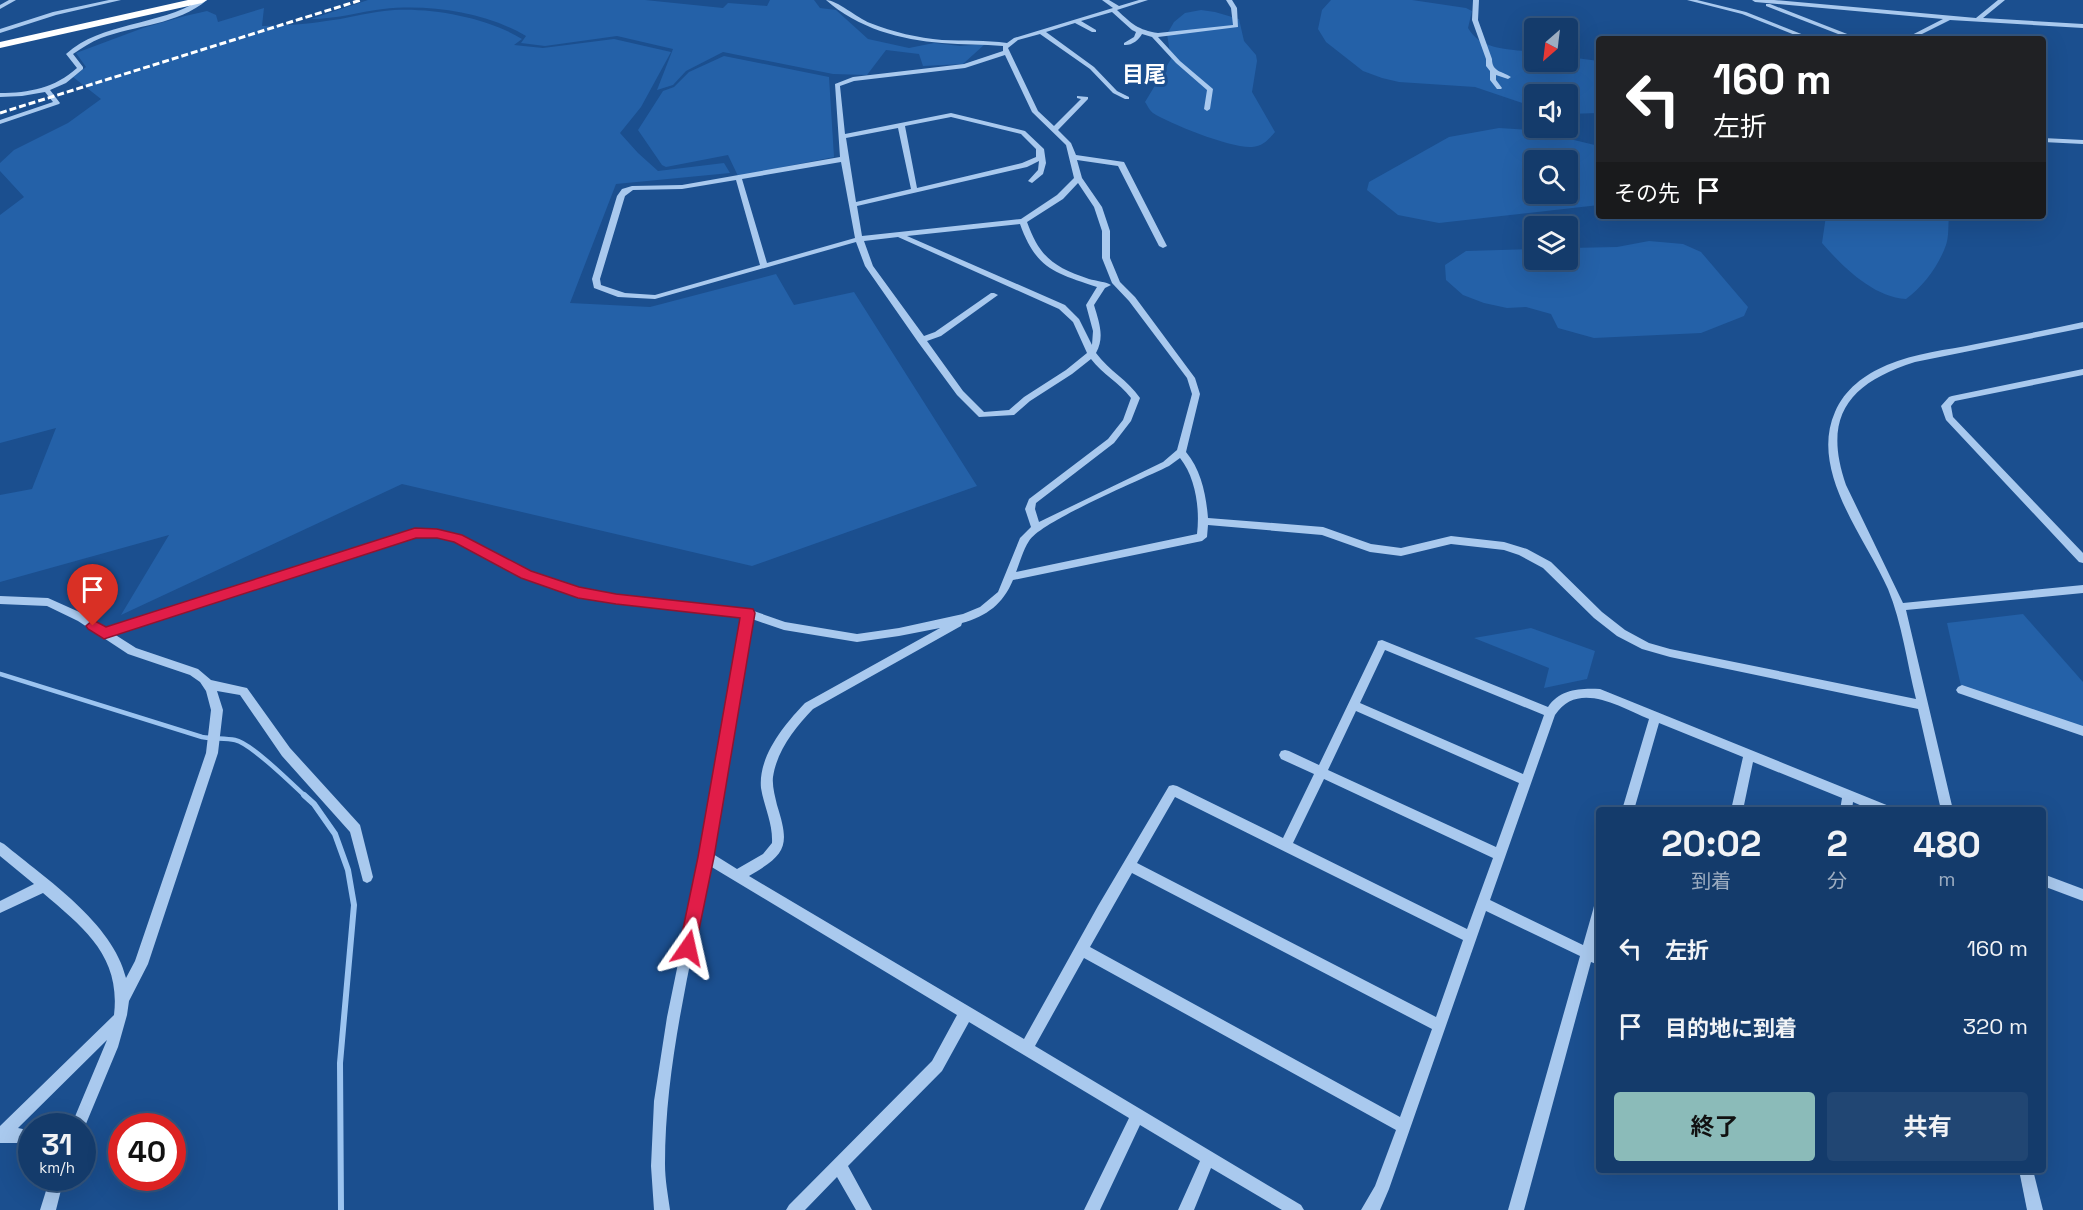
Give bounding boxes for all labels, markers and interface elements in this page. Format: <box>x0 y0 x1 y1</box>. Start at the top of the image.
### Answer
north arrow <box>1524 18 1578 72</box>
map controls <box>1524 18 1578 270</box>
text: 160 m <box>1713 53 1832 106</box>
district label: 目尾 <box>1122 60 1166 88</box>
icon: left <box>1614 60 1692 138</box>
button: sound <box>1524 84 1578 138</box>
text: 左折 <box>1713 109 1767 144</box>
button: search <box>1524 150 1578 204</box>
icon: arrive <box>1692 174 1725 207</box>
text: その先 <box>1614 179 1680 207</box>
button: layers <box>1524 216 1578 270</box>
pin <box>67 564 118 626</box>
icon: arrive <box>76 573 109 606</box>
text: 20:02 <box>1661 821 1761 867</box>
text: 2 <box>1826 821 1848 867</box>
text: 480 <box>1913 822 1981 868</box>
text: m <box>1938 866 1956 892</box>
text: 到着 <box>1691 868 1731 894</box>
text: 分 <box>1827 868 1847 894</box>
position arrow <box>656 916 720 980</box>
icon: left <box>1614 932 1647 965</box>
text: 160 m <box>1967 934 2028 962</box>
text: 左折 <box>1665 936 1709 964</box>
icon: arrive <box>1614 1010 1647 1043</box>
text: 320 m <box>1963 1012 2028 1040</box>
text: 目的地に到着 <box>1665 1014 1797 1042</box>
button: 終了 <box>1614 1092 1815 1161</box>
button: 共有 <box>1827 1092 2028 1161</box>
speed limit sign: 40 <box>108 1113 186 1191</box>
text: 31 <box>41 1125 73 1164</box>
text: km/h <box>39 1158 75 1177</box>

